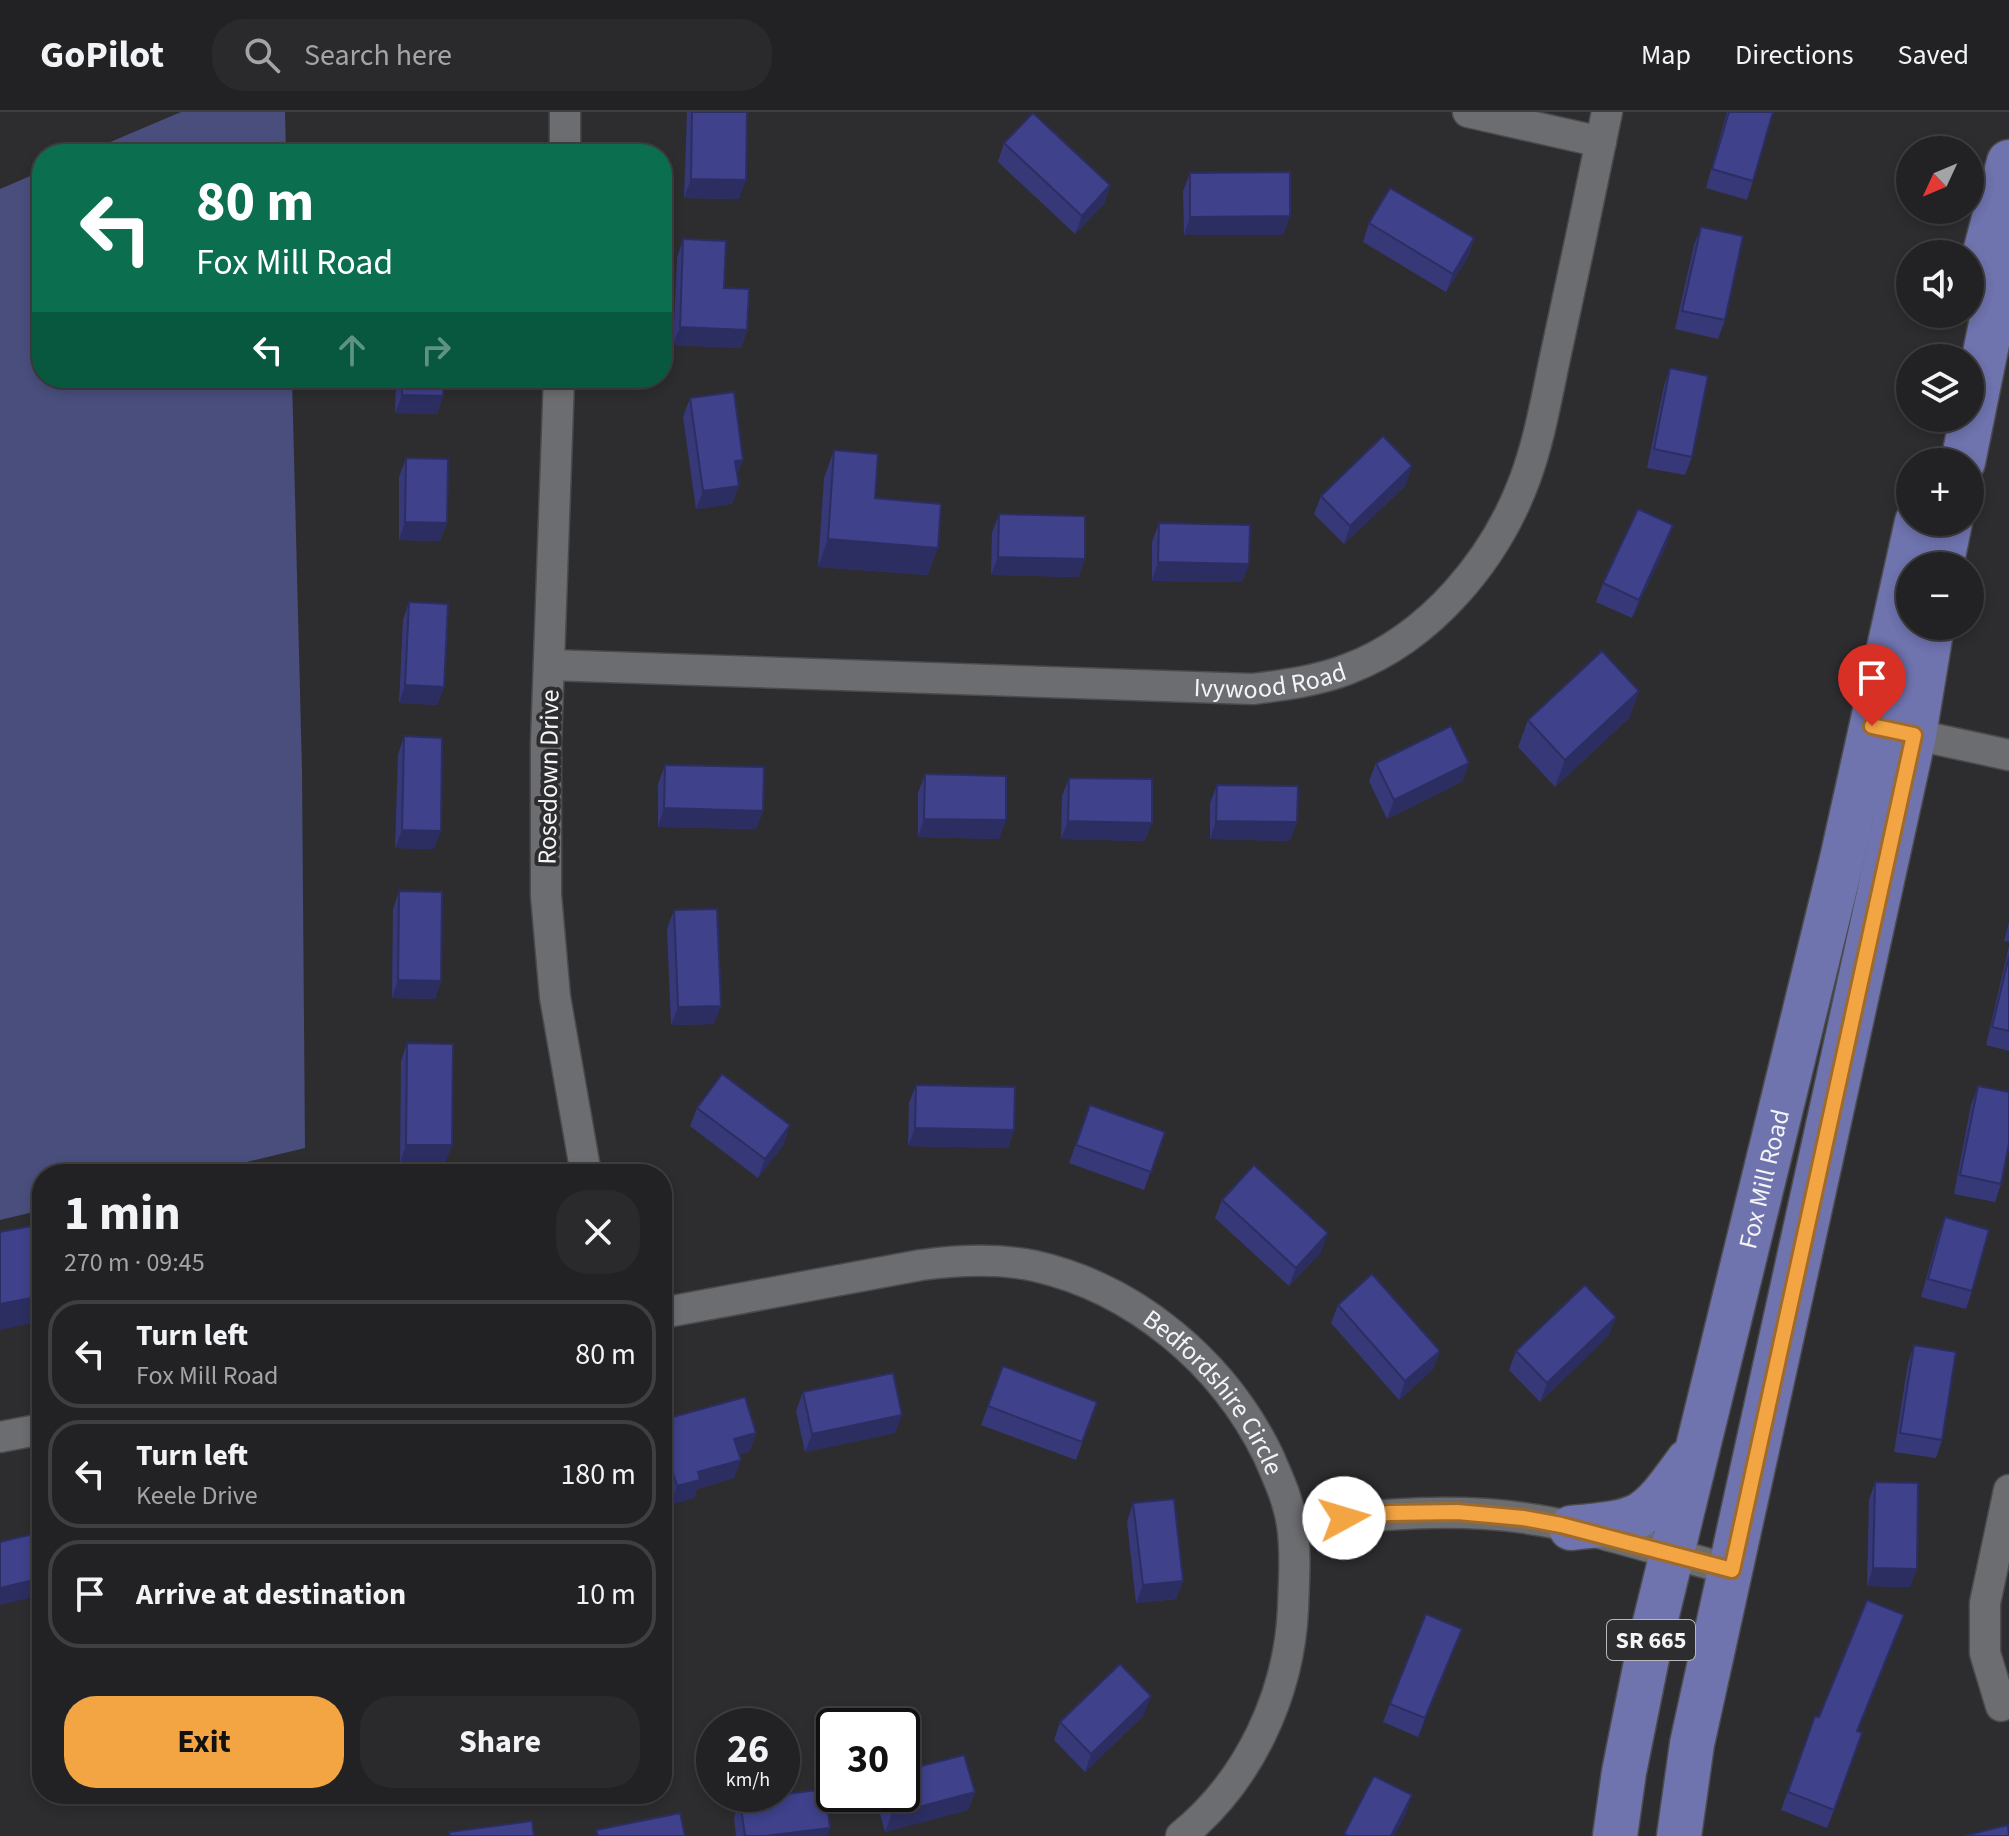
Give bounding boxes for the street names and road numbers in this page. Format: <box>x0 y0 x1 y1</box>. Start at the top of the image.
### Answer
street label: Ivywood Road <box>1193 653 1351 708</box>
street label: Rosedown Drive <box>528 689 569 865</box>
street label: Fox Mill Road <box>1729 1105 1799 1253</box>
street label: Bedfordshire Circle <box>1136 1300 1292 1481</box>
road number: SR 665 <box>1607 1620 1695 1660</box>

